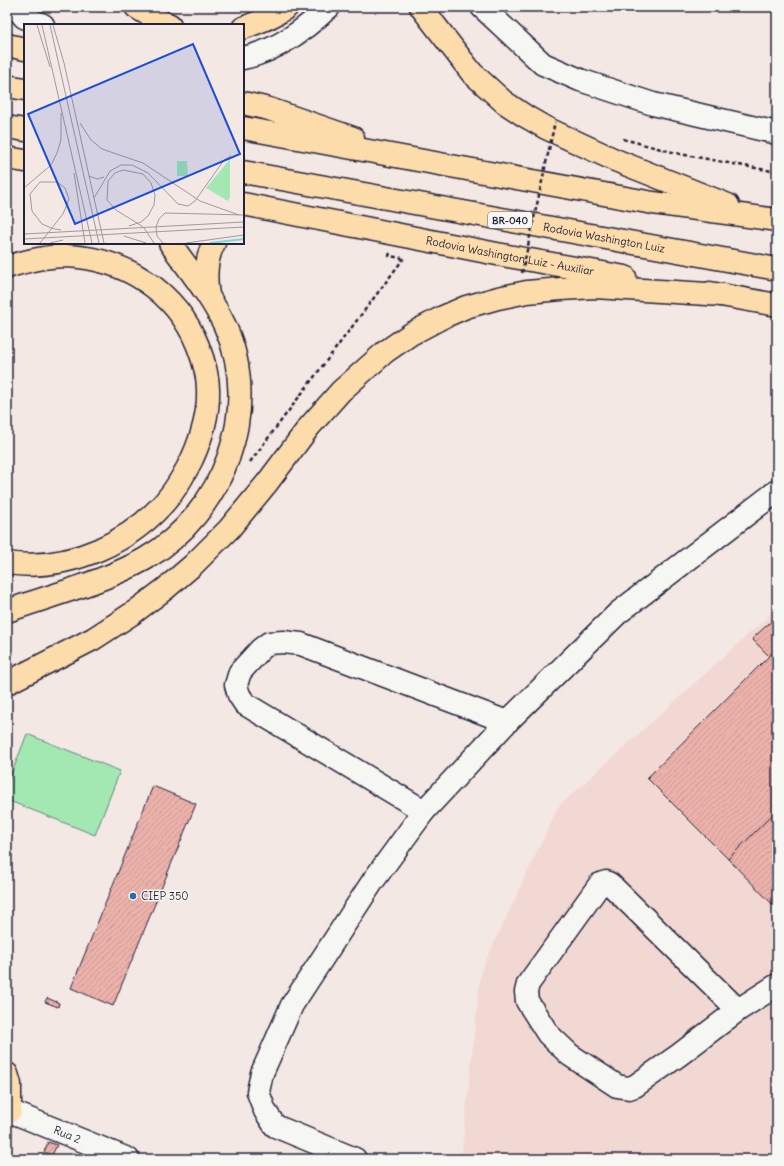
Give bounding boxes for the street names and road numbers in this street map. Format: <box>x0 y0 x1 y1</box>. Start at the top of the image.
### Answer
road number: BR-040 <box>488 212 532 228</box>
street label: Rodovia Washington Luiz <box>542 220 666 256</box>
street label: Rodovia Washington Luiz - Auxiliar <box>425 233 596 278</box>
street label: Rua 2 <box>52 1123 83 1146</box>

